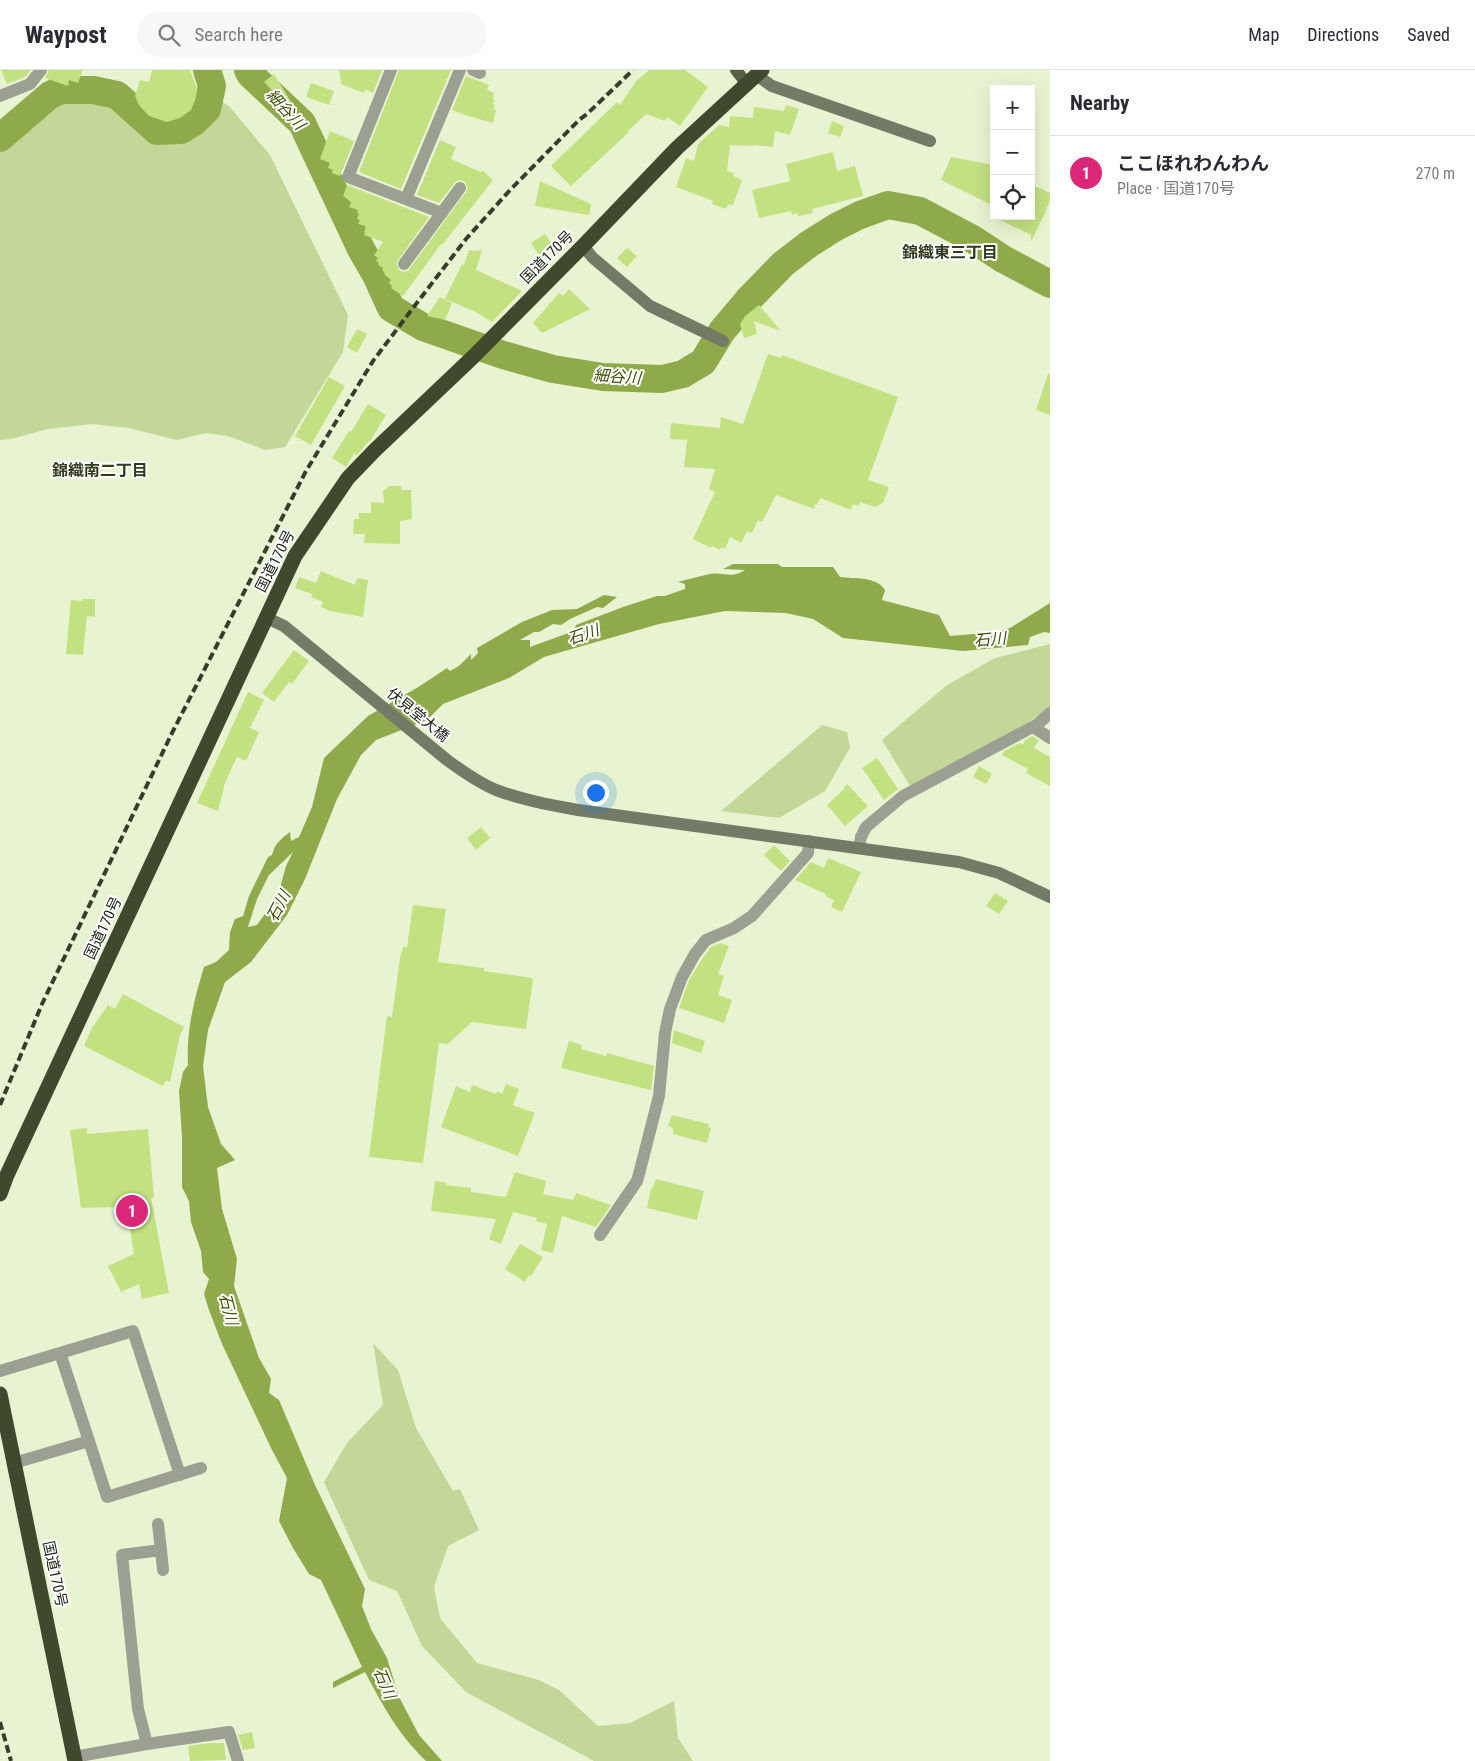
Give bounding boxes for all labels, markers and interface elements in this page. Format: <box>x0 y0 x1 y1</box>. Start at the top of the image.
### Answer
search box <box>137 12 487 57</box>
text: Waypost <box>25 21 107 49</box>
icon: search <box>155 21 183 49</box>
text: Search here <box>195 23 283 46</box>
text: Map <box>1248 24 1279 45</box>
text: Directions <box>1307 24 1379 45</box>
text: Saved <box>1407 24 1450 45</box>
water label: 細谷川 <box>263 85 310 135</box>
map controls <box>990 85 1035 220</box>
button: + <box>990 85 1035 130</box>
text: Nearby <box>1070 91 1129 115</box>
button: − <box>990 130 1035 175</box>
text: ここほれわんわん <box>1117 152 1269 175</box>
text: 1 <box>1082 164 1090 183</box>
text: 270 m <box>1416 164 1455 183</box>
button: locate <box>990 175 1035 220</box>
text: Place · 国道170号 <box>1117 179 1235 198</box>
street label: 国道170号 <box>517 227 577 287</box>
district label: 錦織東三丁目 <box>902 243 998 262</box>
water label: 細谷川 <box>592 365 644 388</box>
district label: 錦織南二丁目 <box>52 461 148 480</box>
street label: 国道170号 <box>252 527 298 595</box>
water label: 石川 <box>565 620 603 649</box>
water label: 石川 <box>973 628 1009 650</box>
street label: 伏見堂大橋 <box>383 684 453 746</box>
your location <box>583 780 609 806</box>
water label: 石川 <box>263 886 295 925</box>
street label: 国道170号 <box>81 894 125 962</box>
pin: 1 <box>116 1192 148 1230</box>
water label: 石川 <box>215 1291 242 1329</box>
street label: 国道170号 <box>39 1539 71 1609</box>
water label: 石川 <box>370 1665 400 1703</box>

